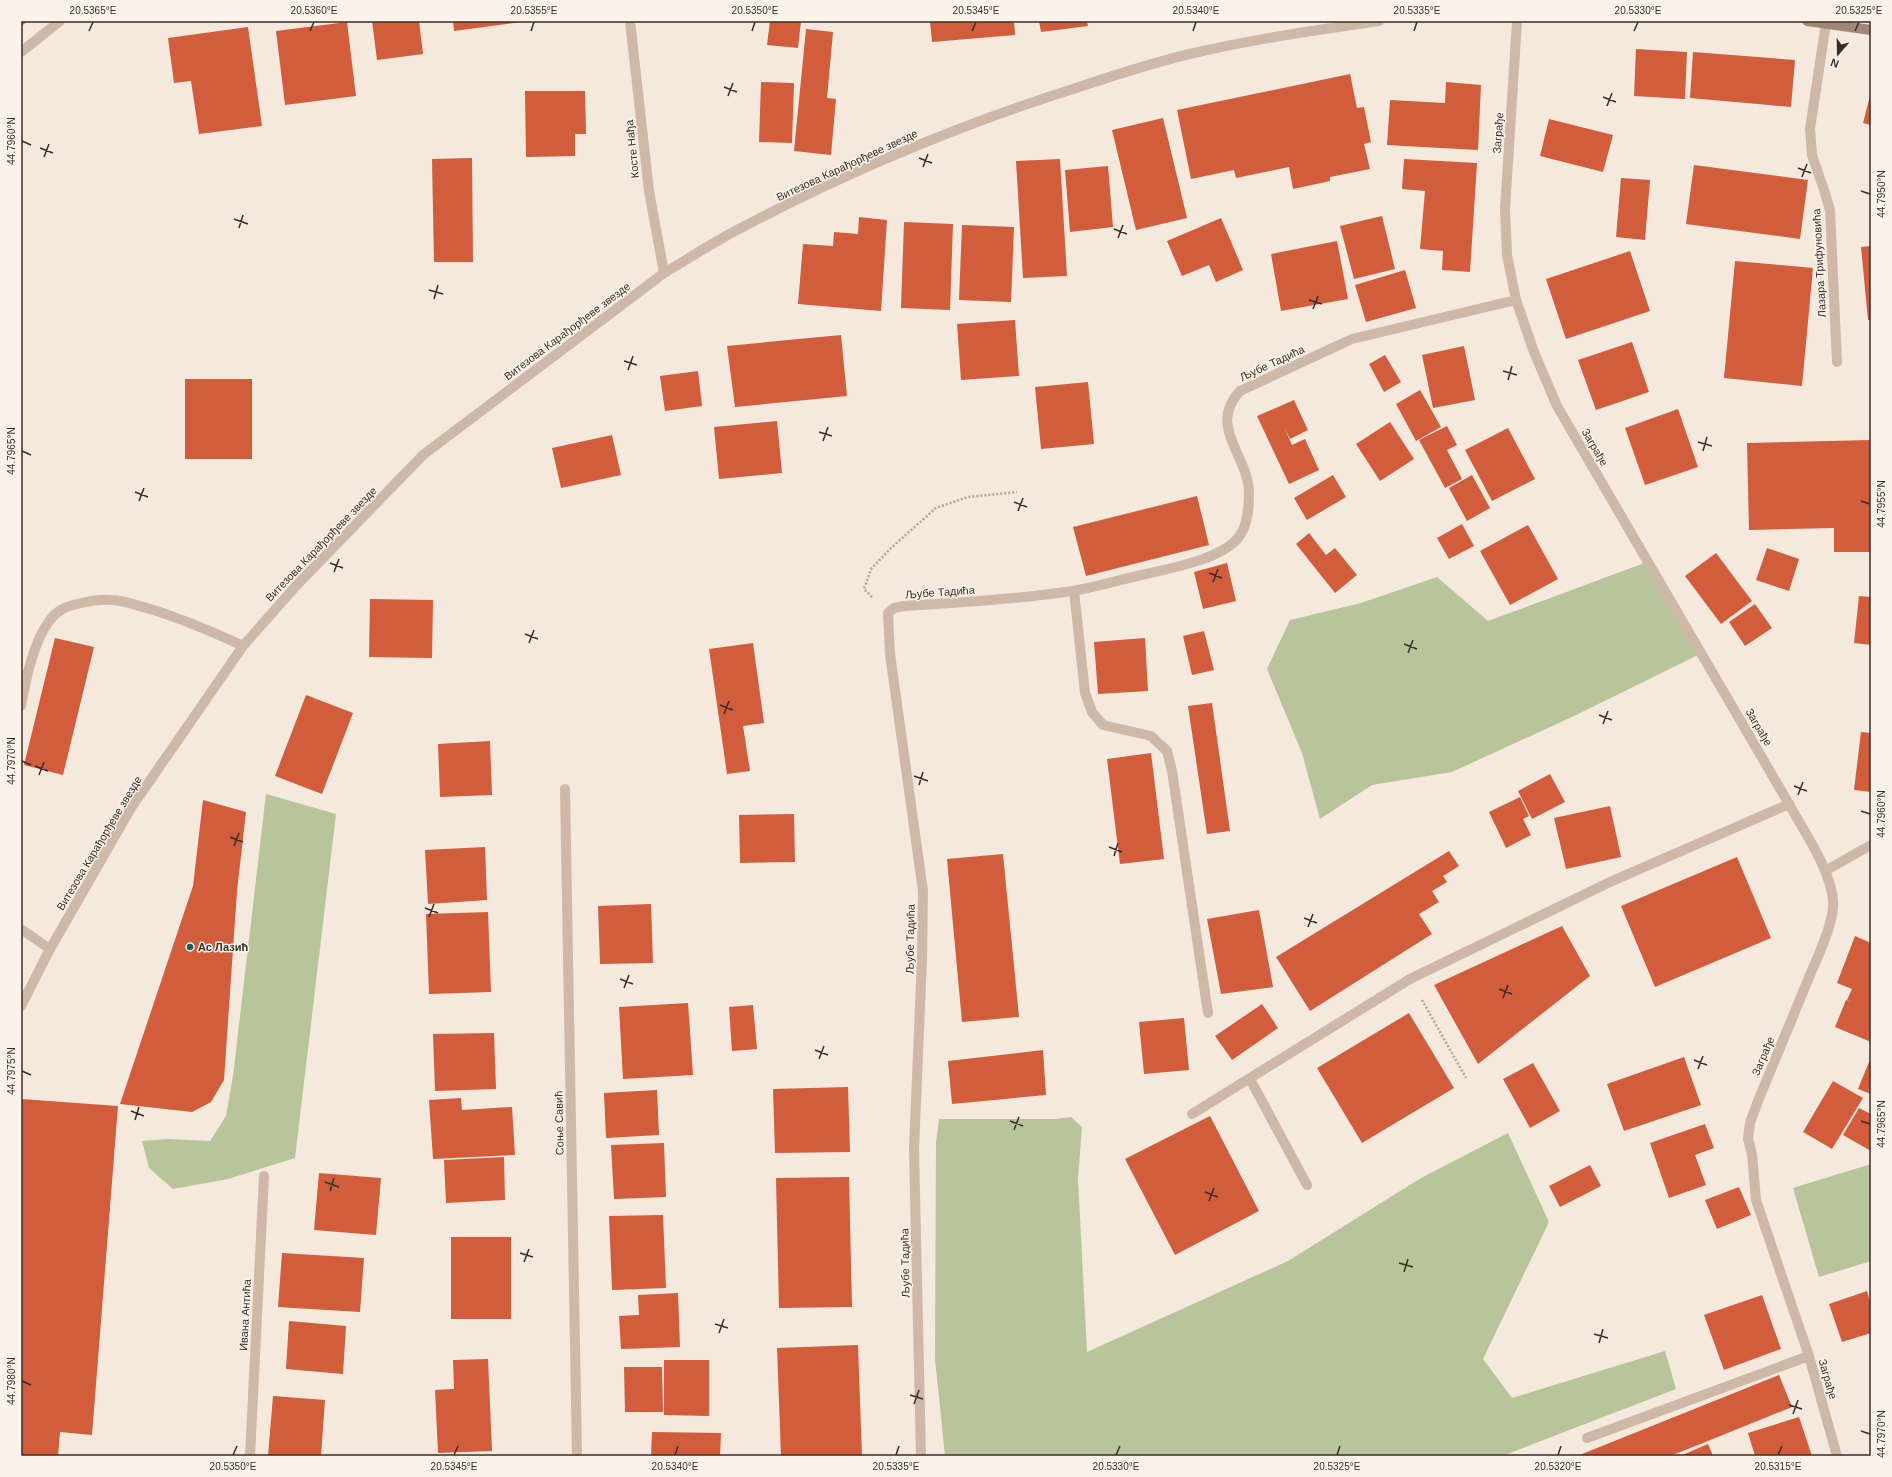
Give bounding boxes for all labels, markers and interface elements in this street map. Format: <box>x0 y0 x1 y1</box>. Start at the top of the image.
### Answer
text: 20.5365°E <box>70 5 117 16</box>
text: 20.5360°E <box>291 5 338 16</box>
text: 20.5355°E <box>511 5 558 16</box>
text: 20.5350°E <box>732 5 779 16</box>
text: 20.5345°E <box>953 5 1000 16</box>
text: 20.5340°E <box>1173 5 1220 16</box>
text: 20.5335°E <box>1394 5 1441 16</box>
text: 20.5330°E <box>1615 5 1662 16</box>
text: 20.5325°E <box>1836 5 1883 16</box>
north arrow <box>1818 34 1858 74</box>
text: N <box>1829 56 1840 70</box>
street label: Заграђе <box>1491 112 1505 154</box>
text: 44.7960°N <box>6 117 17 165</box>
street label: Косте Нађа <box>623 118 641 179</box>
street label: Витезова Карађорђеве звезде <box>774 127 920 203</box>
text: 44.7950°N <box>1876 170 1887 218</box>
street label: Лазара Трифуновића <box>1810 207 1828 318</box>
street label: Витезова Карађорђеве звезде <box>502 280 632 382</box>
street label: Љубе Тадића <box>1238 342 1307 383</box>
street label: Заграђе <box>1579 426 1611 468</box>
text: 44.7965°N <box>6 427 17 475</box>
text: 44.7955°N <box>1876 480 1887 528</box>
street label: Витезова Карађорђеве звезде <box>263 484 379 604</box>
street label: Љубе Тадића <box>905 584 976 600</box>
street label: Заграђе <box>1743 706 1775 748</box>
text: 44.7970°N <box>6 737 17 785</box>
street label: Витезова Карађорђеве звезде <box>54 774 144 912</box>
text: 44.7960°N <box>1876 790 1887 838</box>
street label: Љубе Тадића <box>903 903 917 974</box>
place label: Ас Лазић <box>198 941 248 953</box>
marker: Ас Лазић <box>185 942 195 952</box>
street label: Заграђе <box>1749 1035 1777 1077</box>
text: 44.7975°N <box>6 1047 17 1095</box>
street label: Соње Савић <box>552 1091 566 1155</box>
text: 44.7965°N <box>1876 1100 1887 1148</box>
street label: Љубе Тадића <box>898 1227 912 1298</box>
street label: Ивана Антића <box>237 1278 253 1351</box>
text: 44.7980°N <box>6 1357 17 1405</box>
street label: Заграђе <box>1817 1358 1839 1400</box>
text: 44.7970°N <box>1876 1410 1887 1458</box>
text: 20.5350°E <box>210 1461 257 1472</box>
text: 20.5345°E <box>431 1461 478 1472</box>
text: 20.5340°E <box>652 1461 699 1472</box>
text: 20.5335°E <box>873 1461 920 1472</box>
text: 20.5330°E <box>1093 1461 1140 1472</box>
text: 20.5325°E <box>1314 1461 1361 1472</box>
text: 20.5320°E <box>1535 1461 1582 1472</box>
text: 20.5315°E <box>1755 1461 1802 1472</box>

